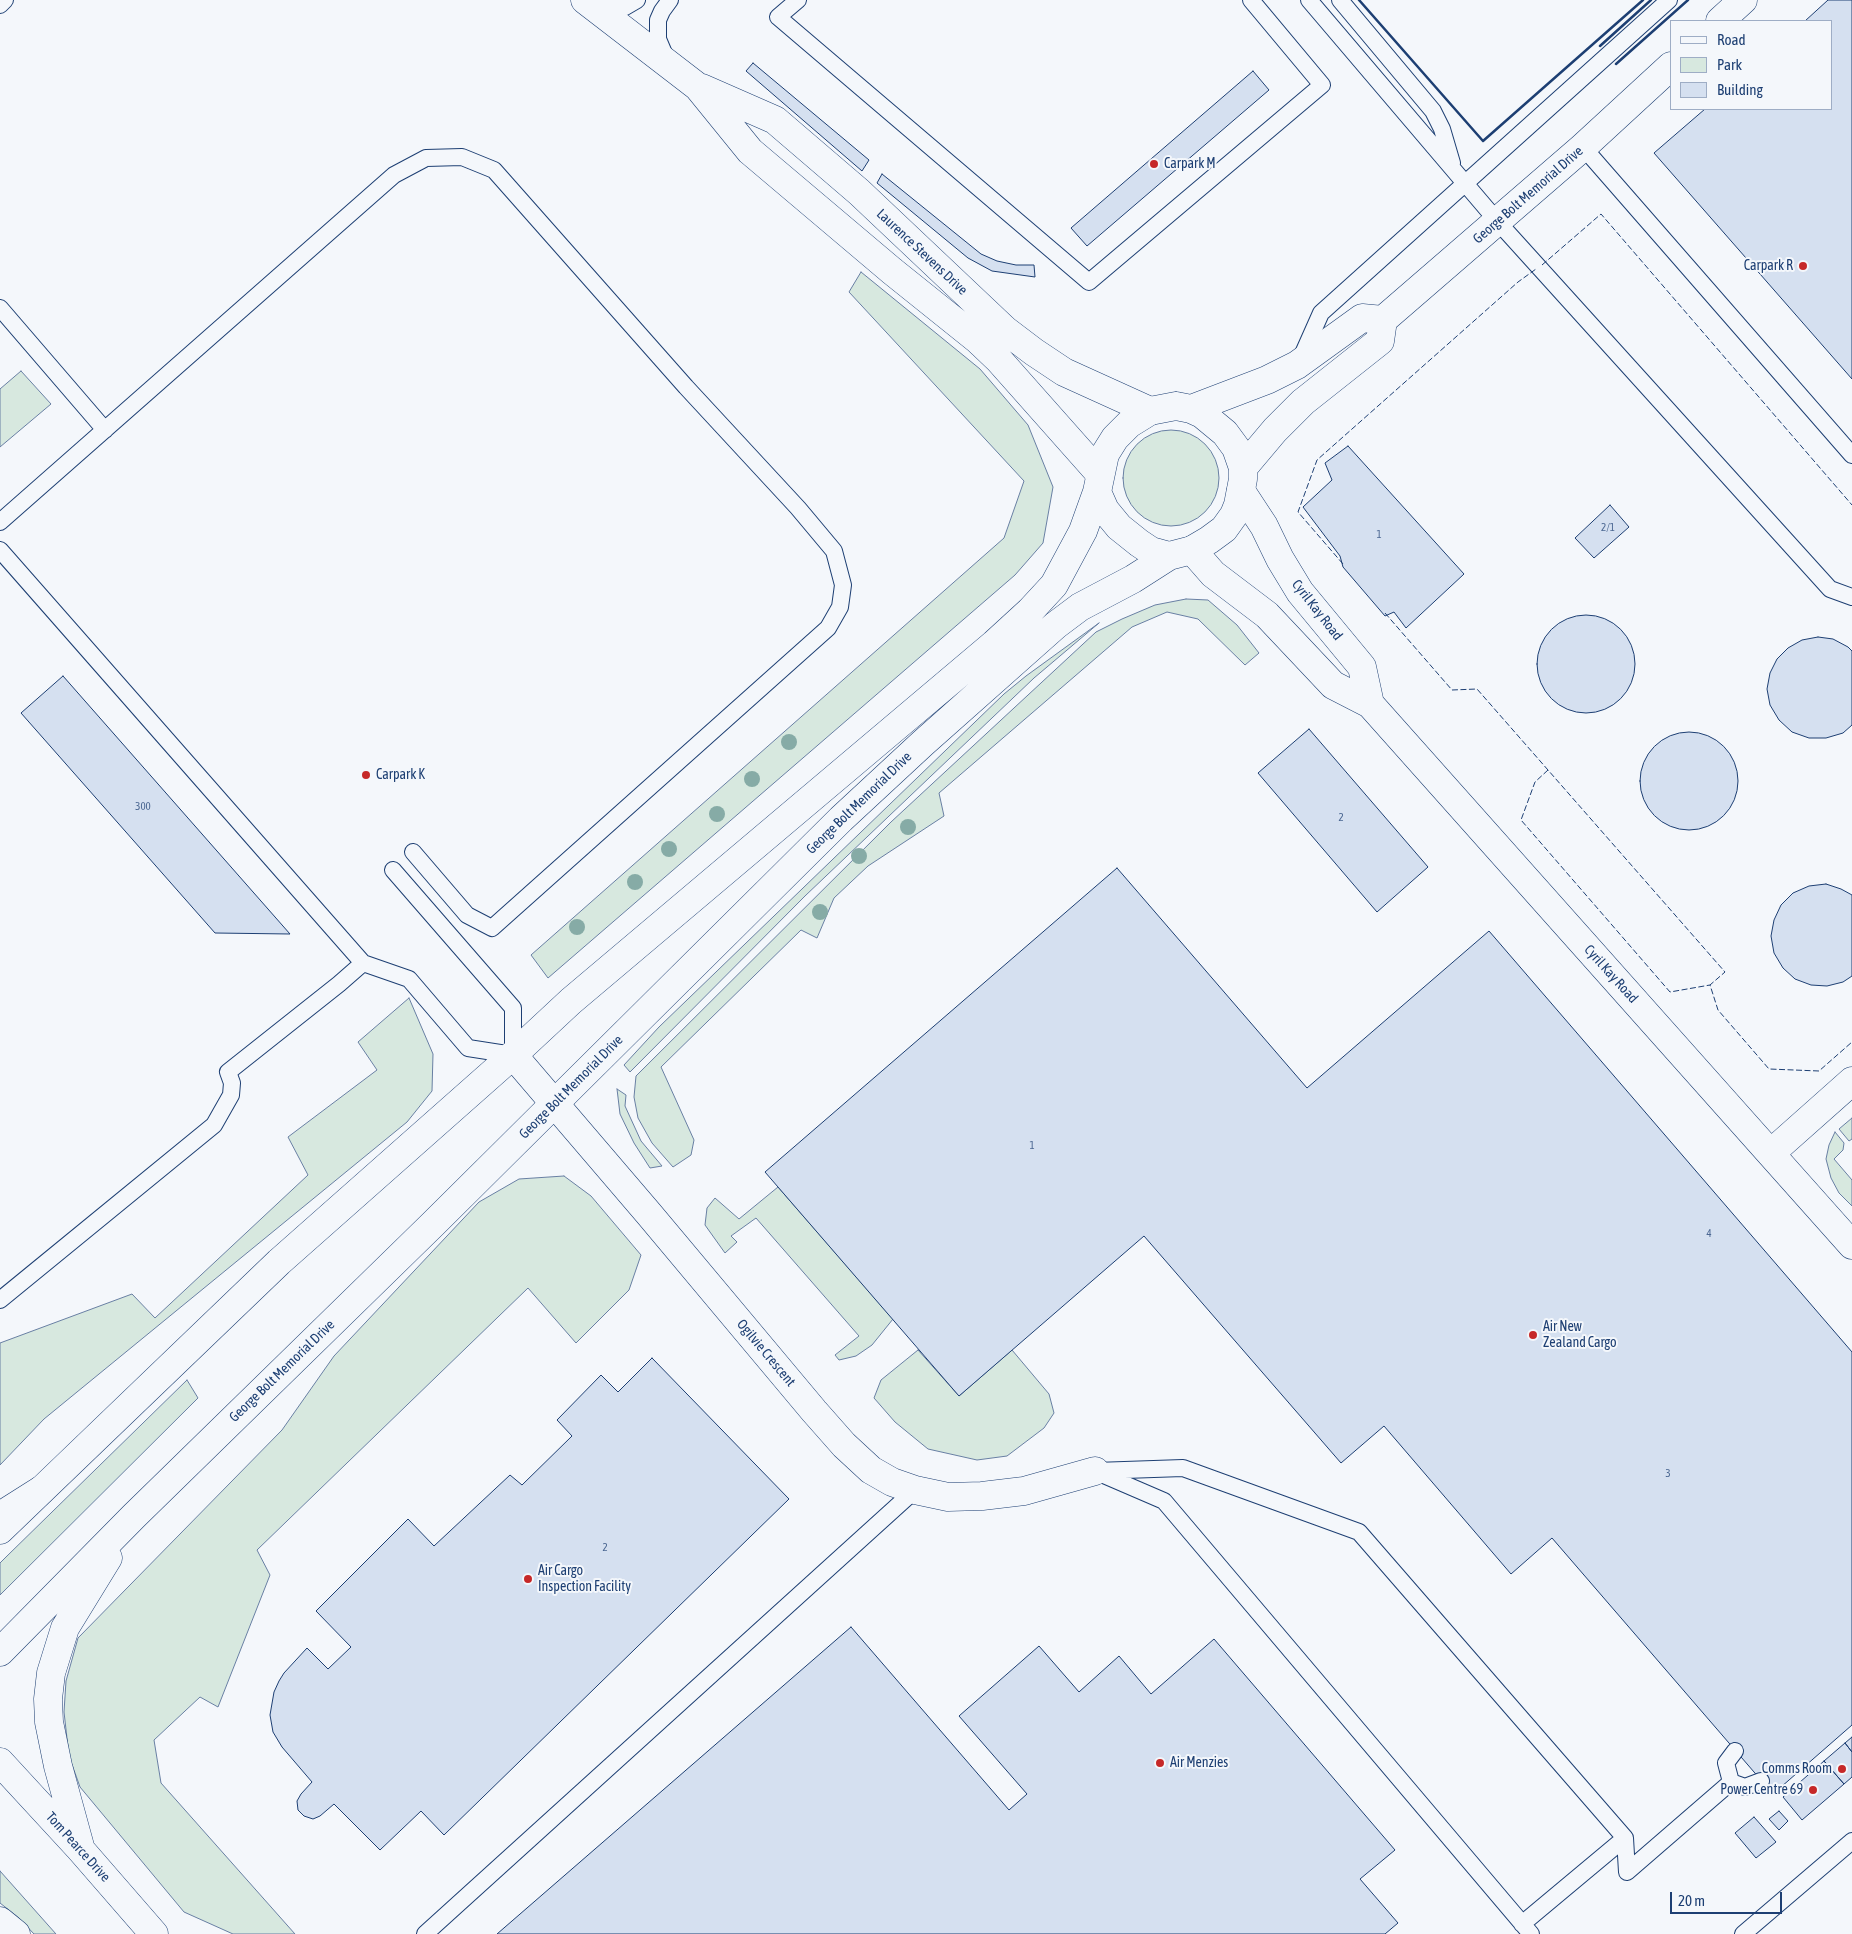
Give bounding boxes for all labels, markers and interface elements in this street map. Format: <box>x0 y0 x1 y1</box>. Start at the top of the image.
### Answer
legend <box>1670 20 1832 110</box>
text: Road <box>1717 31 1746 48</box>
text: Park <box>1717 56 1742 73</box>
text: Building <box>1717 81 1763 98</box>
street label: George Bolt Memorial Drive <box>1470 143 1586 247</box>
place label: Carpark M <box>1164 156 1216 172</box>
marker: Carpark M <box>1148 158 1160 170</box>
street label: Laurence Stevens Drive <box>873 206 971 298</box>
place label: Carpark R <box>1744 258 1793 274</box>
marker: Carpark R <box>1797 260 1809 272</box>
house number: 2/1 <box>1601 521 1615 535</box>
house number: 1 <box>1376 528 1382 542</box>
street label: Cyril Kay Road <box>1288 576 1346 644</box>
street label: George Bolt Memorial Drive <box>803 748 915 858</box>
place label: Carpark K <box>376 767 425 783</box>
marker: Carpark K <box>360 769 372 781</box>
house number: 300 <box>135 800 151 814</box>
house number: 2 <box>1338 811 1344 825</box>
street label: Cyril Kay Road <box>1580 941 1642 1007</box>
street label: George Bolt Memorial Drive <box>516 1032 626 1142</box>
house number: 1 <box>1029 1139 1035 1153</box>
house number: 4 <box>1706 1227 1712 1241</box>
street label: George Bolt Memorial Drive <box>226 1316 338 1426</box>
street label: Ogilvie Crescent <box>733 1316 799 1390</box>
place label: Air New Zealand Cargo <box>1543 1319 1617 1351</box>
marker: Air New Zealand Cargo <box>1527 1329 1539 1341</box>
house number: 3 <box>1665 1467 1671 1481</box>
house number: 2 <box>602 1541 608 1555</box>
place label: Air Cargo Inspection Facility <box>538 1563 631 1595</box>
marker: Air Cargo Inspection Facility <box>522 1573 534 1585</box>
place label: Air Menzies <box>1170 1755 1228 1771</box>
marker: Air Menzies <box>1154 1757 1166 1769</box>
place label: Comms Room <box>1762 1761 1832 1777</box>
marker: Comms Room <box>1836 1763 1848 1775</box>
place label: Power Centre 69 <box>1720 1782 1803 1798</box>
marker: Power Centre 69 <box>1807 1784 1819 1796</box>
street label: Tom Pearce Drive <box>42 1809 114 1885</box>
scale bar <box>1672 1882 1784 1914</box>
text: 20 m <box>1678 1892 1705 1909</box>

